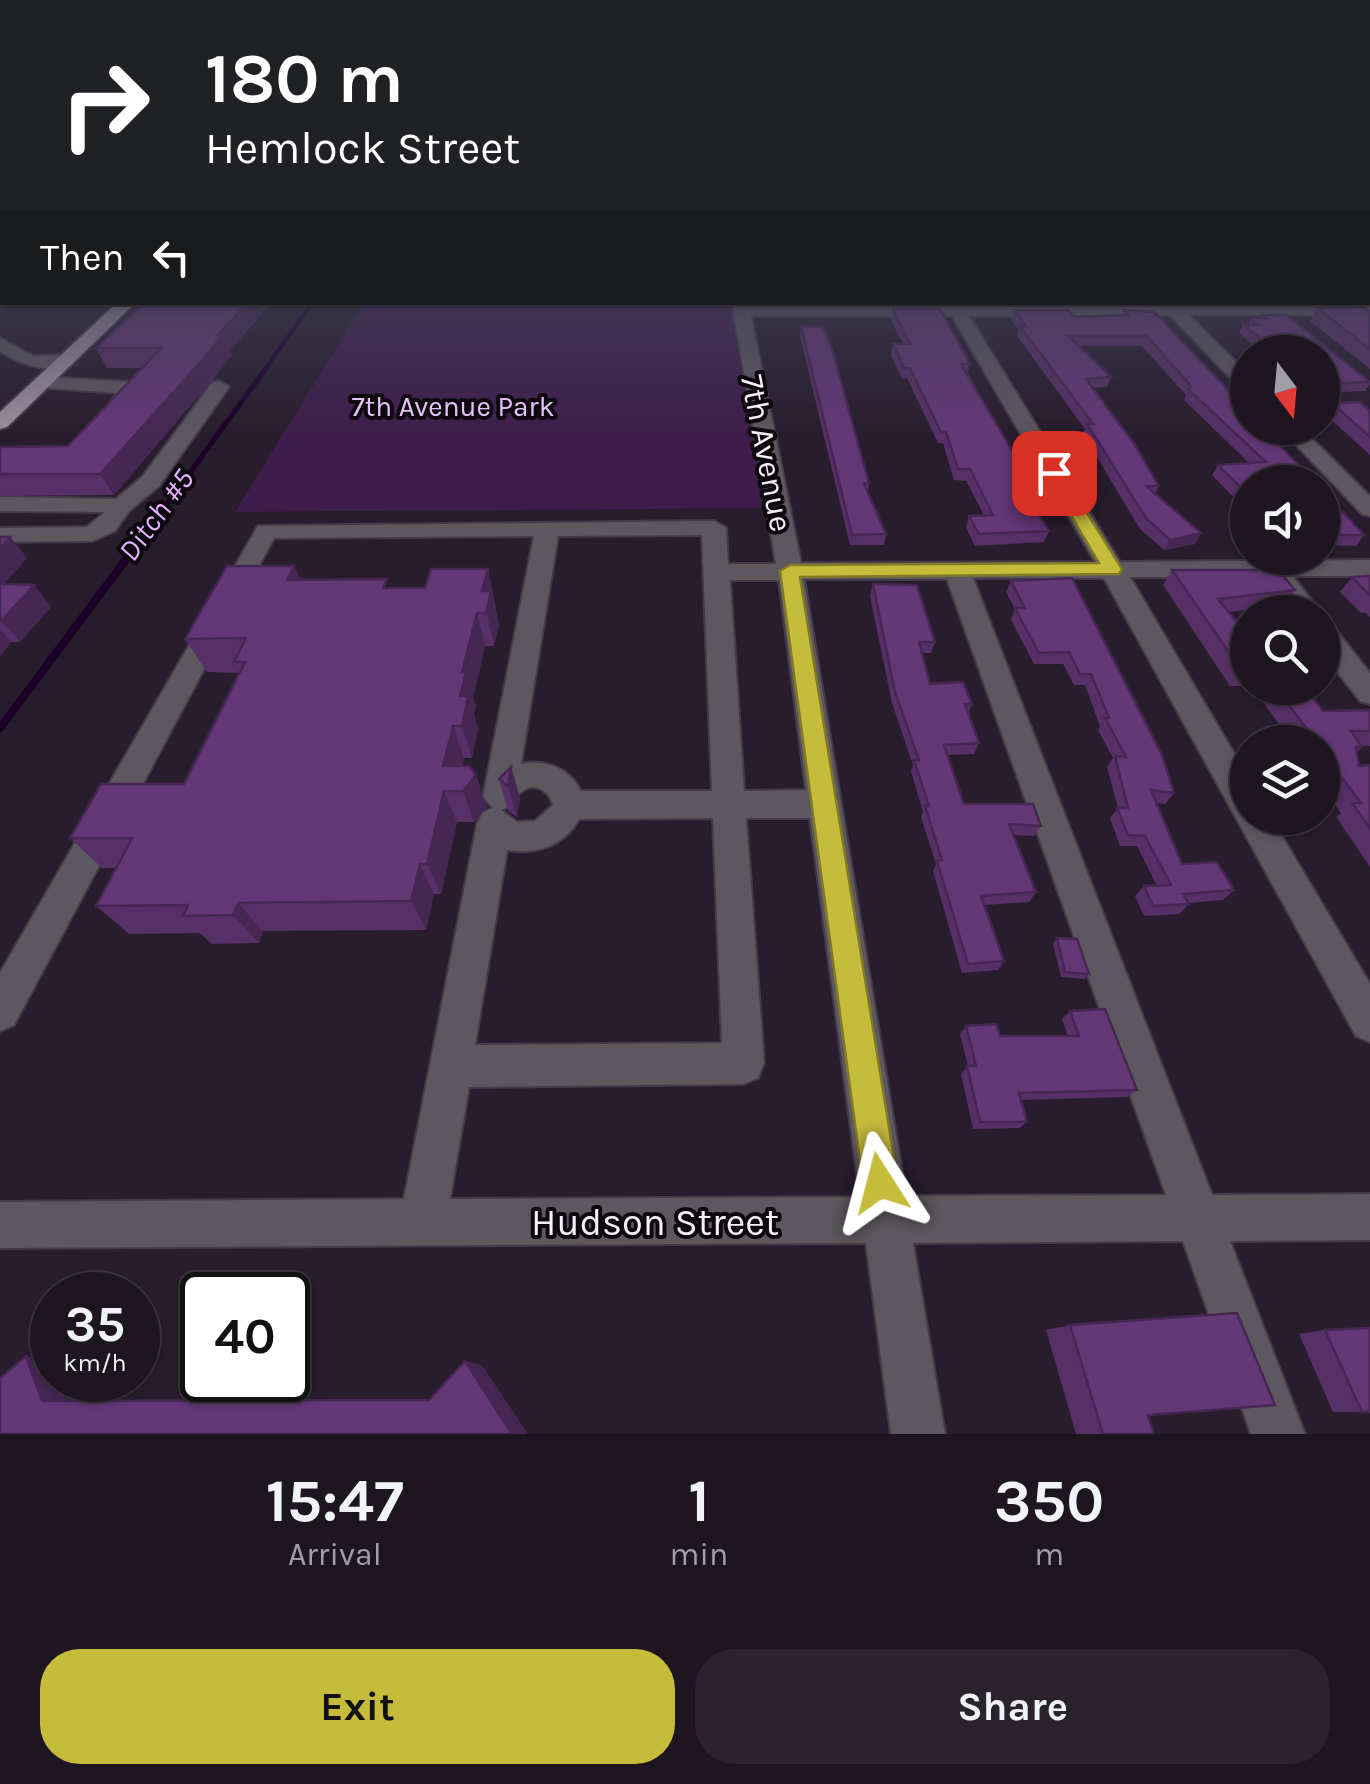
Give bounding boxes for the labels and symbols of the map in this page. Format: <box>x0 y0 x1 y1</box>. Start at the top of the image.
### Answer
north arrow <box>1230 335 1340 445</box>
street label: 7th Avenue <box>733 371 800 535</box>
park label: 7th Avenue Park <box>352 390 554 423</box>
pin <box>1012 431 1097 516</box>
water label: Ditch #5 <box>111 462 201 568</box>
position arrow <box>828 1131 932 1235</box>
street label: Hudson Street <box>531 1200 779 1245</box>
speed limit sign: 40 <box>180 1272 310 1402</box>

